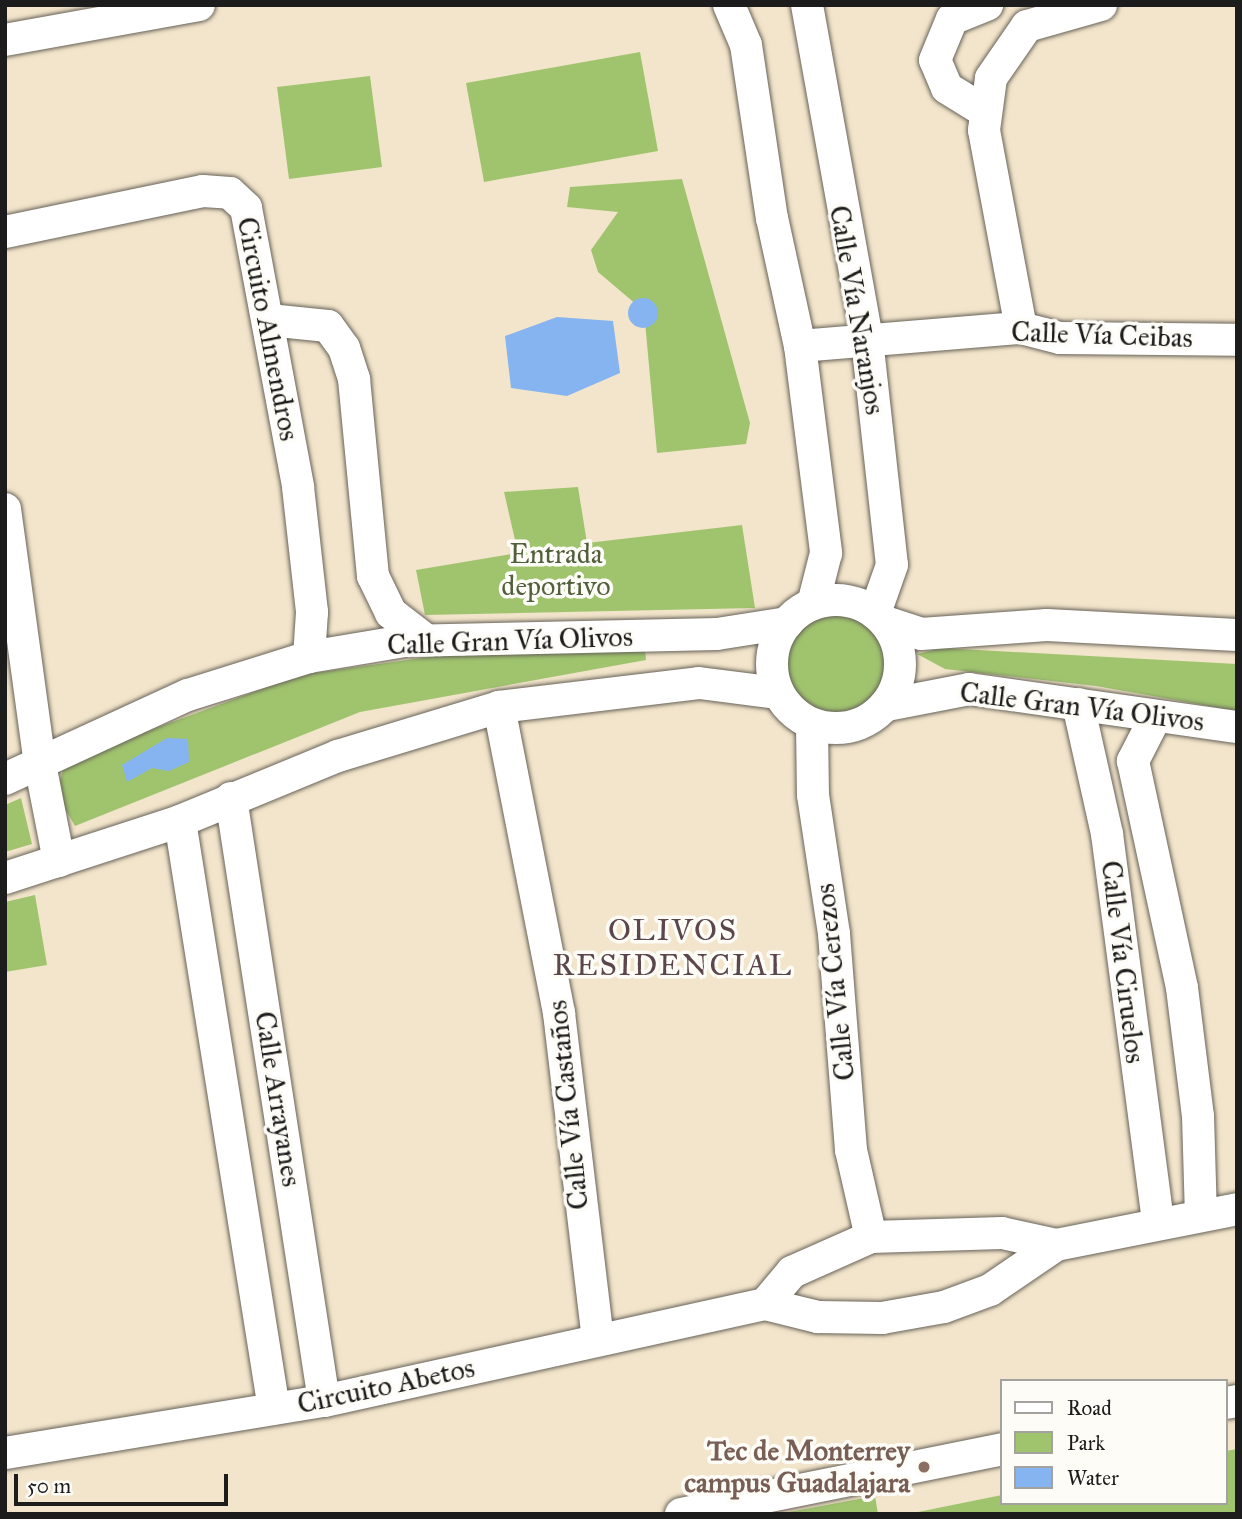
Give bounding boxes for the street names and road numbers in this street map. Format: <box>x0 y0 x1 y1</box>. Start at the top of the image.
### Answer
street label: Calle Vía Naranjos <box>822 203 892 417</box>
street label: Circuito Almendros <box>230 214 306 444</box>
street label: Calle Vía Ceibas <box>1011 315 1193 355</box>
street label: Calle Gran Vía Olivos <box>387 620 633 662</box>
street label: Calle Gran Vía Olivos <box>958 675 1206 739</box>
street label: Calle Vía Ciruelos <box>1094 859 1152 1065</box>
street label: Calle Vía Cerezos <box>808 882 862 1082</box>
street label: Calle Vía Castaños <box>540 999 596 1211</box>
street label: Calle Arrayanes <box>248 1009 308 1189</box>
street label: Circuito Abetos <box>294 1351 478 1421</box>

